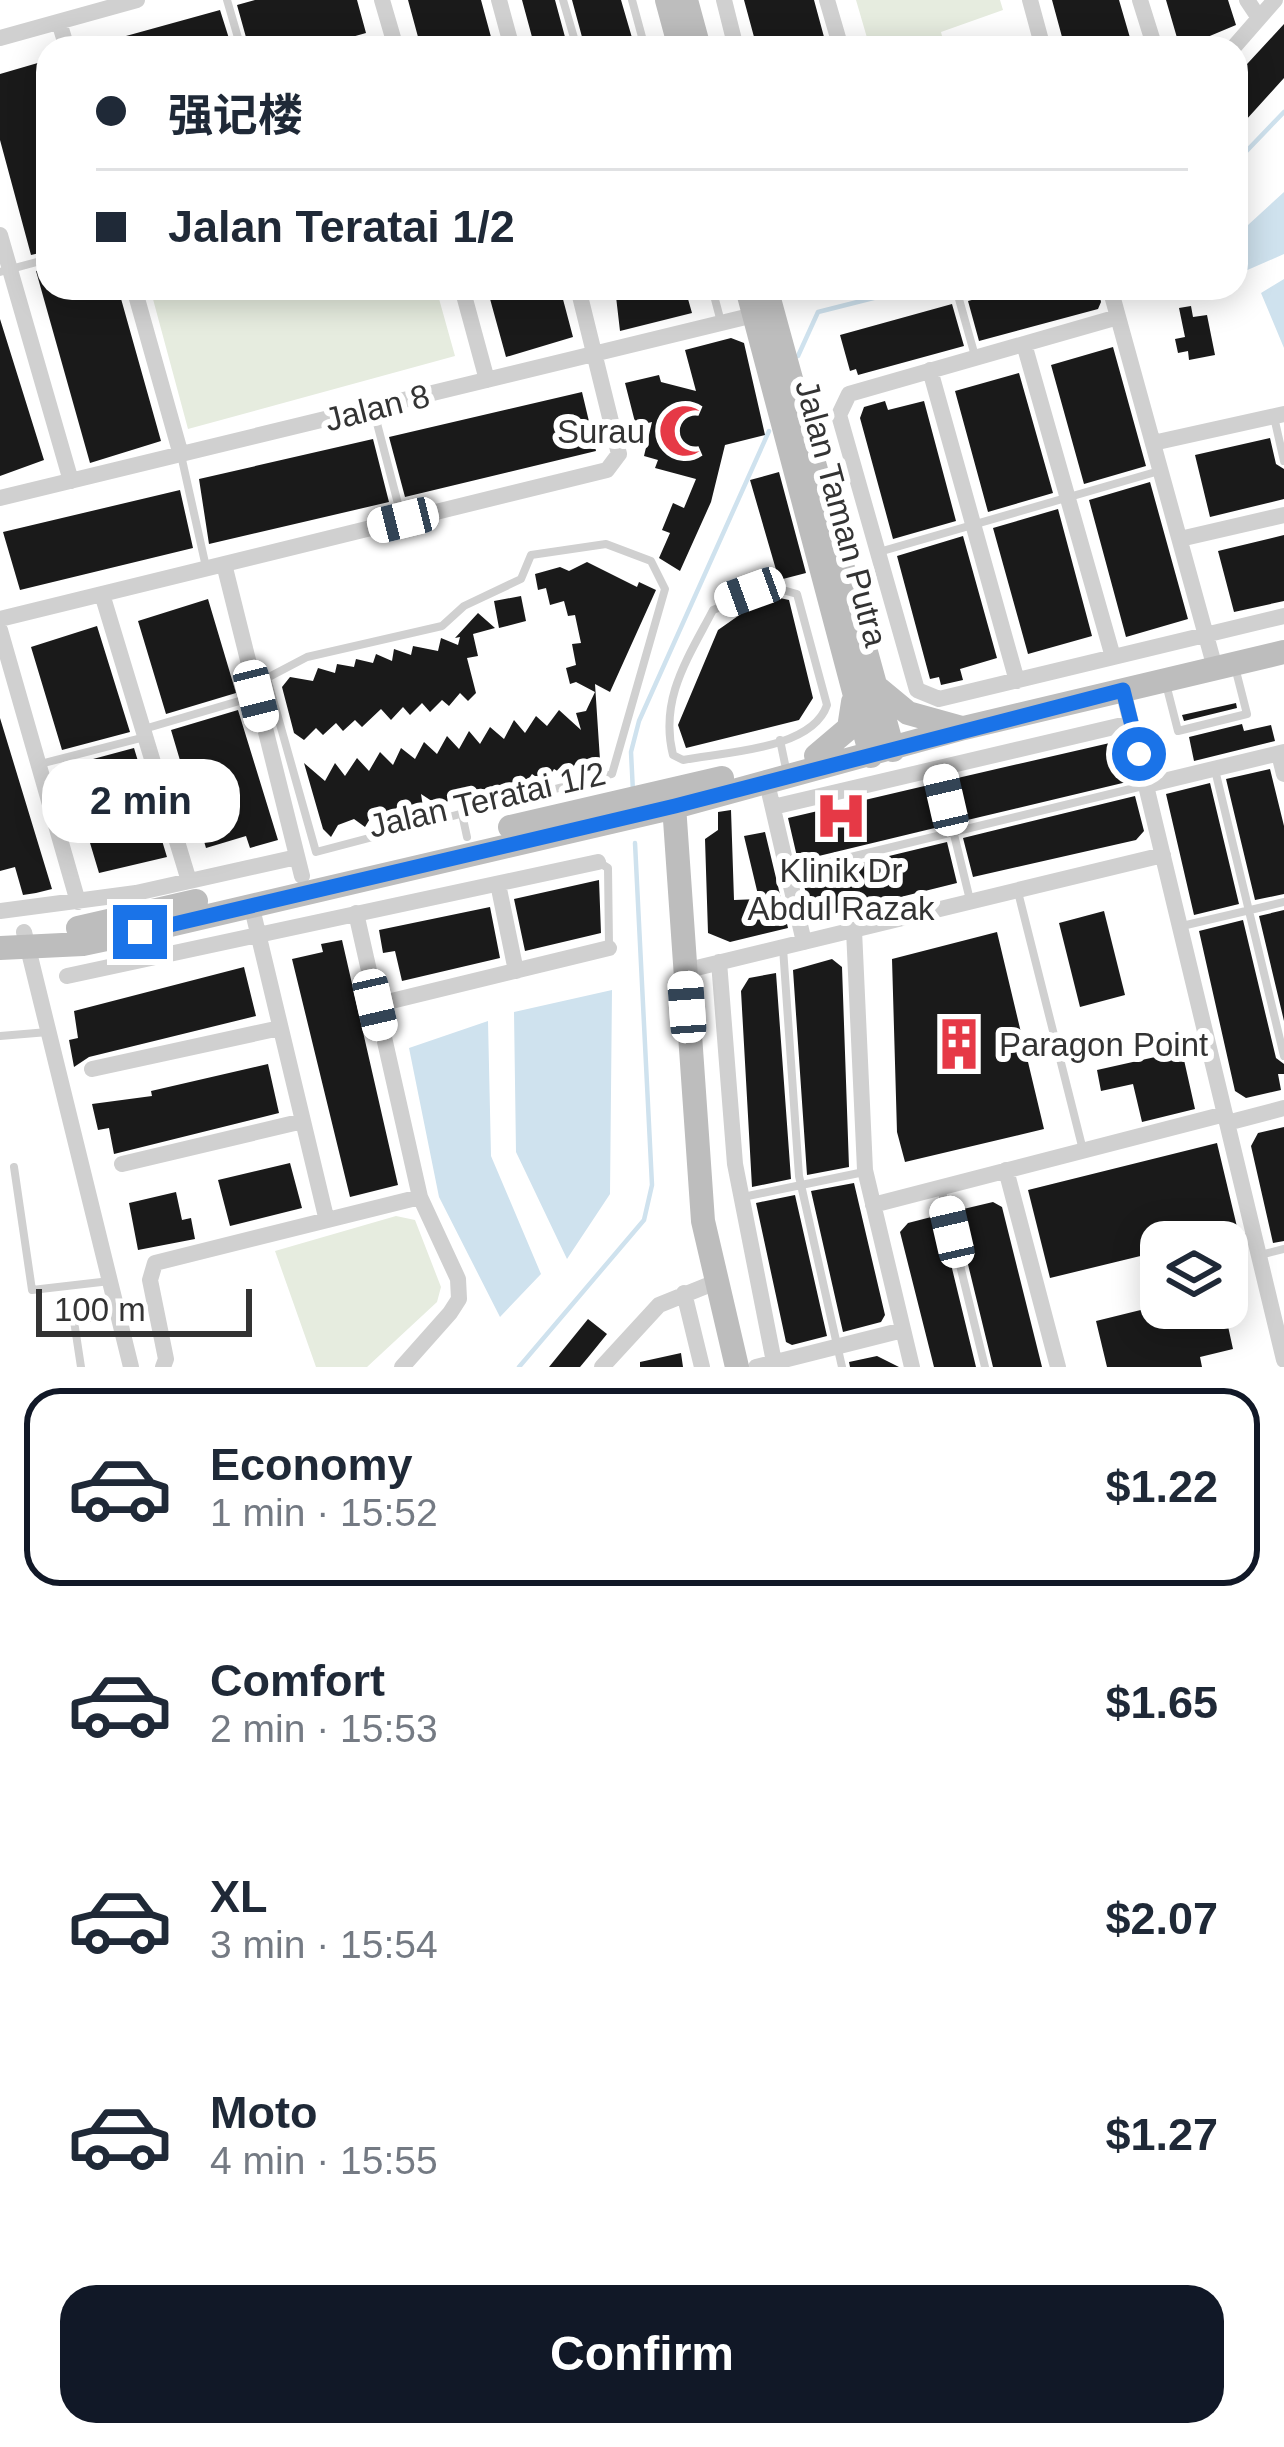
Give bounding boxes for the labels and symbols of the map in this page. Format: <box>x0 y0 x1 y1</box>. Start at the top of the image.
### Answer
street label: Jalan Taman Putra <box>788 376 895 651</box>
street label: Jalan 8 <box>321 377 433 438</box>
mosque icon: Surau <box>656 402 714 460</box>
place label: Surau <box>557 413 645 450</box>
car <box>364 494 442 546</box>
car <box>710 563 790 621</box>
car <box>230 657 282 735</box>
route start <box>1112 727 1166 781</box>
street label: Jalan Teratai 1/2 <box>365 754 609 845</box>
callout: 2 min <box>41 758 239 842</box>
car <box>920 761 972 839</box>
hospital icon: Klinik Dr Abdul Razak <box>812 787 870 845</box>
place label: Klinik Dr Abdul Razak <box>747 852 935 927</box>
route end <box>113 905 167 959</box>
car <box>349 966 401 1044</box>
car <box>667 970 707 1044</box>
building icon: Paragon Point <box>930 1015 988 1073</box>
place label: Paragon Point <box>999 1026 1208 1063</box>
car <box>926 1193 978 1271</box>
scale bar <box>36 1283 252 1336</box>

